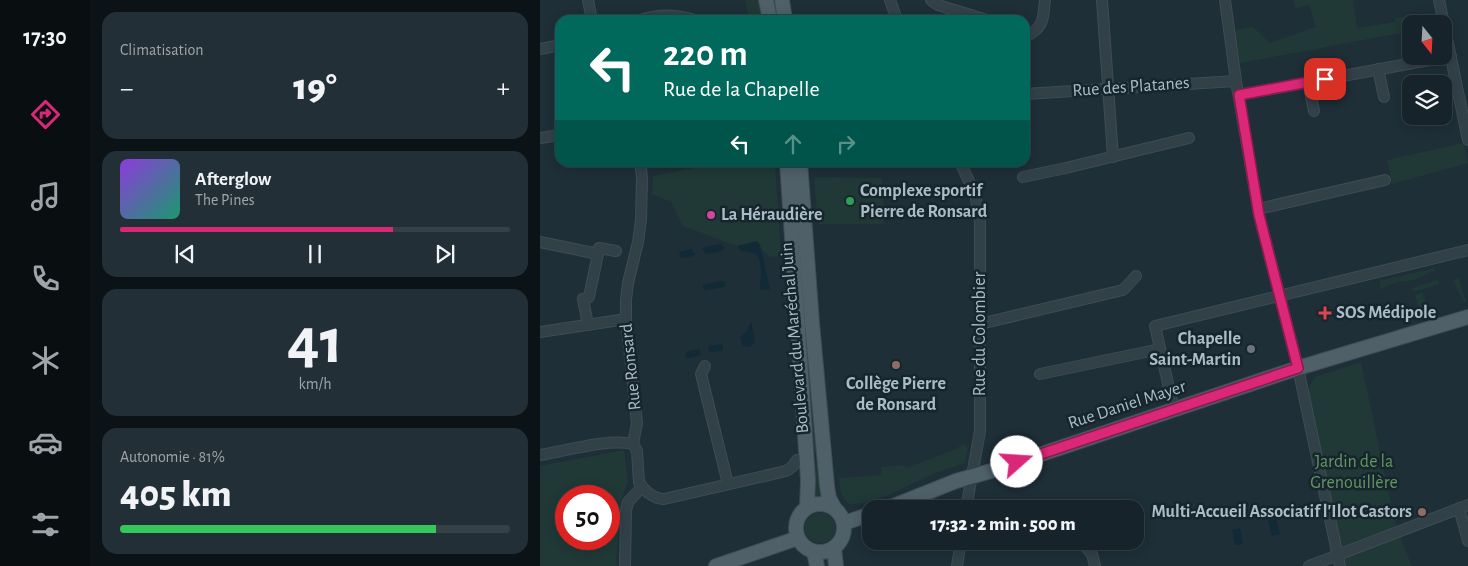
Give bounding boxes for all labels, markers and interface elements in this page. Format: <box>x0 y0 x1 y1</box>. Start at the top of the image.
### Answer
north arrow <box>1402 15 1452 65</box>
map controls <box>1402 15 1452 125</box>
text: 17:30 <box>23 26 67 48</box>
icon: left <box>580 35 645 100</box>
text: 220 m <box>663 37 748 72</box>
text: Climatisation <box>120 42 204 58</box>
pin <box>1304 58 1346 100</box>
icon: arrive <box>1311 65 1339 93</box>
text: 19° <box>293 69 337 107</box>
street label: Rue des Platanes <box>1072 74 1190 100</box>
text: − <box>120 75 133 103</box>
text: + <box>497 75 510 103</box>
button: layers <box>1402 75 1452 125</box>
text: Rue de la Chapelle <box>663 78 820 100</box>
icon: directions <box>28 97 63 132</box>
icon: left <box>726 130 754 158</box>
icon: ahead <box>779 130 807 158</box>
icon: right <box>832 130 860 158</box>
text: Afterglow <box>195 170 271 189</box>
icon: music <box>28 179 63 214</box>
place label: Complexe sportif Pierre de Ronsard <box>860 182 988 221</box>
text: The Pines <box>195 192 255 208</box>
marker: Complexe sportif Pierre de Ronsard <box>844 195 856 207</box>
place label: La Héraudière <box>721 206 822 224</box>
marker: La Héraudière <box>705 209 717 221</box>
icon: previous <box>171 240 199 268</box>
icon: pause <box>301 240 329 268</box>
icon: next <box>431 240 459 268</box>
street label: Boulevard du Maréchal Juin <box>778 242 812 434</box>
icon: phone <box>28 261 63 296</box>
street label: Rue du Colombier <box>971 272 989 396</box>
place label: SOS Médipole <box>1336 304 1436 322</box>
marker: SOS Médipole <box>1318 306 1332 320</box>
text: 41 <box>287 310 343 375</box>
street label: Rue Ronsard <box>617 323 645 411</box>
place label: Chapelle Saint-Martin <box>1149 330 1241 369</box>
icon: climate <box>28 343 63 378</box>
marker: Chapelle Saint-Martin <box>1245 343 1257 355</box>
marker: Collège Pierre de Ronsard <box>890 359 902 371</box>
place label: Collège Pierre de Ronsard <box>846 375 946 414</box>
text: km/h <box>298 376 332 392</box>
street label: Rue Daniel Mayer <box>1066 377 1188 433</box>
icon: car <box>28 425 63 460</box>
position arrow <box>990 435 1042 487</box>
text: Autonomie · 81% <box>120 449 225 465</box>
park label: Jardin de la Grenouillère <box>1310 453 1398 492</box>
text: 405 km <box>120 476 232 514</box>
speed limit sign: 50 <box>555 485 620 550</box>
place label: Multi-Accueil Associatif l'Ilot Castors <box>1152 503 1412 521</box>
marker: Multi-Accueil Associatif l'Ilot Castors <box>1416 506 1428 518</box>
icon: filters <box>28 507 63 542</box>
text: 17:32 · 2 min · 500 m <box>930 515 1076 534</box>

